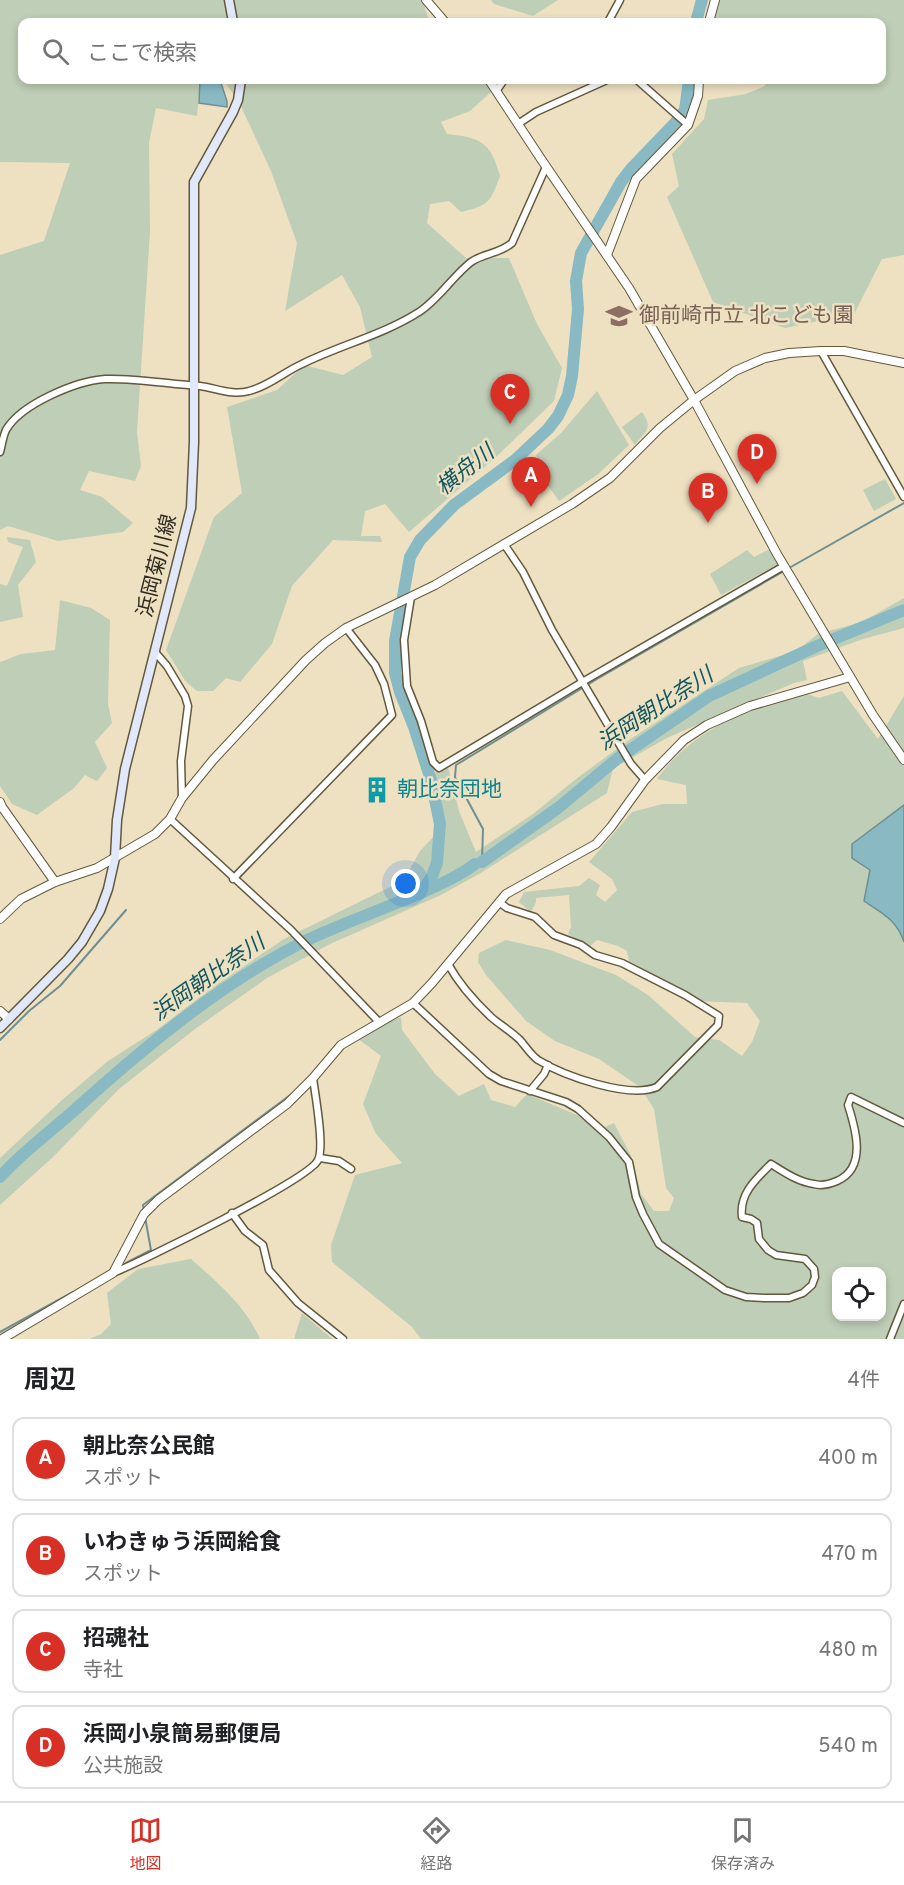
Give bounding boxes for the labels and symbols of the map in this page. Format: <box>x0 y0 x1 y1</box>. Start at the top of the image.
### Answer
school or university icon: 御前崎市立 北こども園 <box>604 301 634 331</box>
place label: 御前崎市立 北こども園 <box>639 303 854 330</box>
pin: C <box>490 374 530 424</box>
pin: D <box>738 434 777 484</box>
water label: 横舟川 <box>432 439 502 502</box>
pin: A <box>512 458 550 507</box>
pin: B <box>688 474 728 523</box>
street label: 浜岡菊川線 <box>132 512 184 620</box>
water label: 浜岡朝比奈川 <box>593 662 720 757</box>
building icon: 朝比奈団地 <box>362 775 392 805</box>
place label: 朝比奈団地 <box>397 777 502 804</box>
your location <box>391 869 420 898</box>
water label: 浜岡朝比奈川 <box>147 929 272 1028</box>

